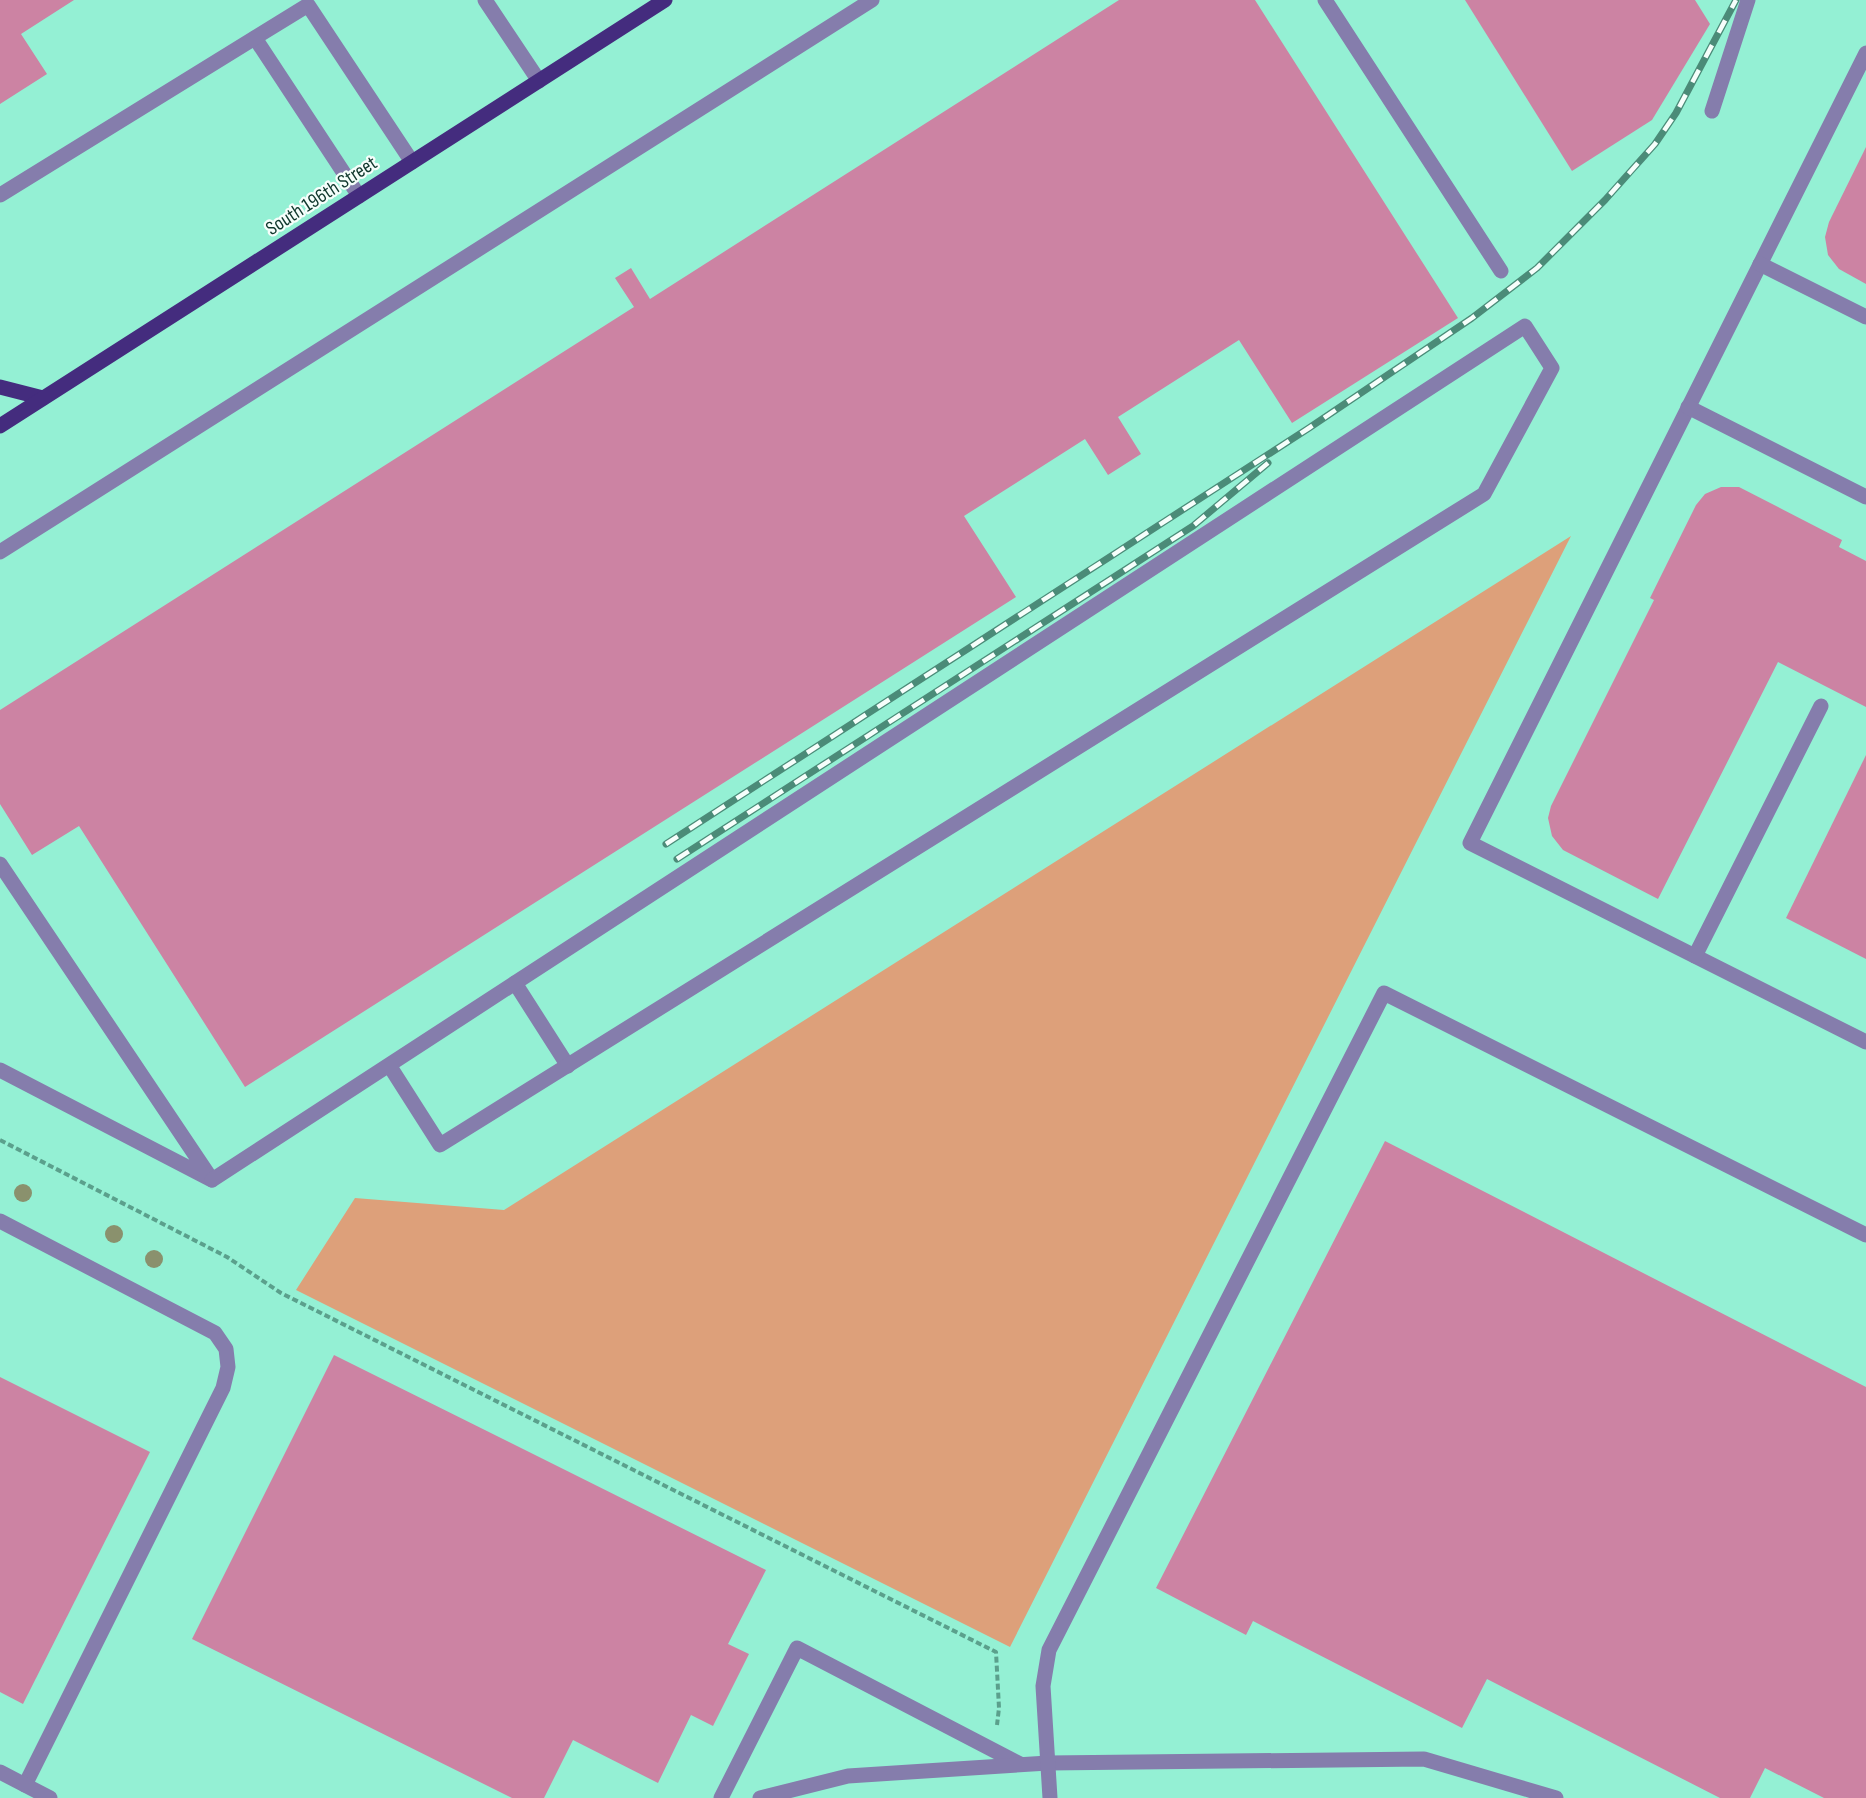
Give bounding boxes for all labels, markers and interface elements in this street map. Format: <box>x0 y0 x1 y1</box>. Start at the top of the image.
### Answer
street label: South 196th Street <box>261 151 382 241</box>

